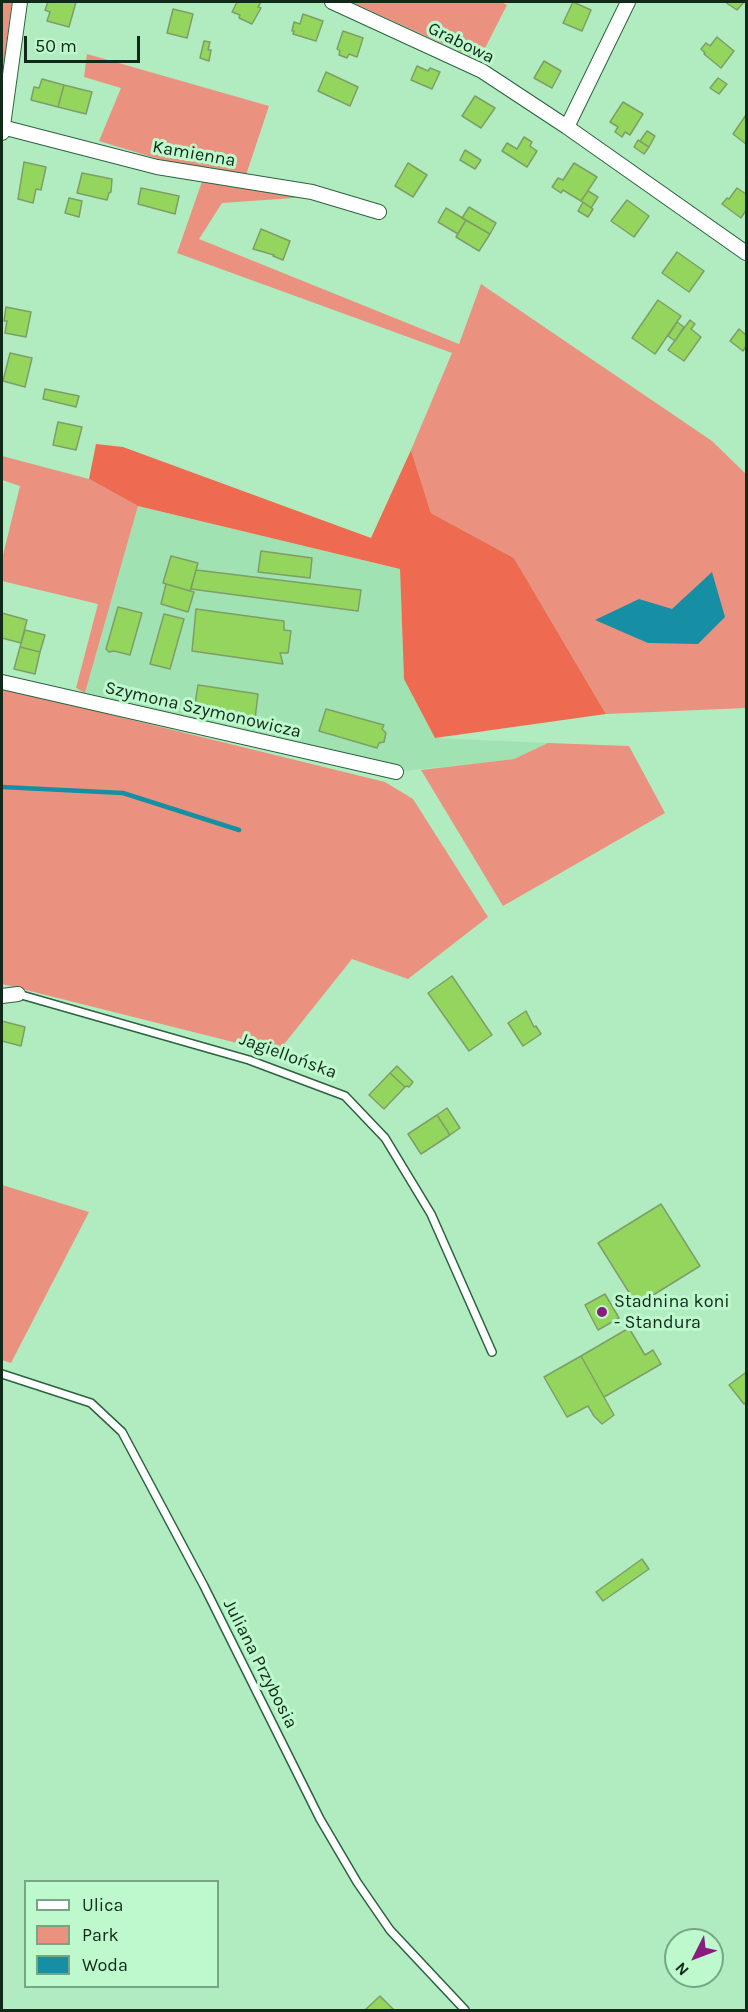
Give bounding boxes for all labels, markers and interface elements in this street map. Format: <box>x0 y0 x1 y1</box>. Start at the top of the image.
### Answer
street label: Grabowa <box>424 18 498 68</box>
scale bar <box>27 24 142 62</box>
text: 50 m <box>35 35 77 57</box>
street label: Kamienna <box>151 136 237 172</box>
street label: Szymona Szymonowicza <box>103 677 303 743</box>
street label: Jagiellońska <box>236 1028 340 1084</box>
place label: Stadnina koni - Standura <box>614 1291 730 1334</box>
marker: Stadnina koni - Standura <box>595 1305 609 1319</box>
street label: Juliana Przybosia <box>218 1596 302 1732</box>
legend <box>24 1880 219 1988</box>
text: Ulica <box>82 1894 123 1916</box>
text: Park <box>82 1924 119 1946</box>
north arrow <box>664 1928 724 1988</box>
text: Woda <box>82 1954 128 1976</box>
text: N <box>671 1958 693 1980</box>

